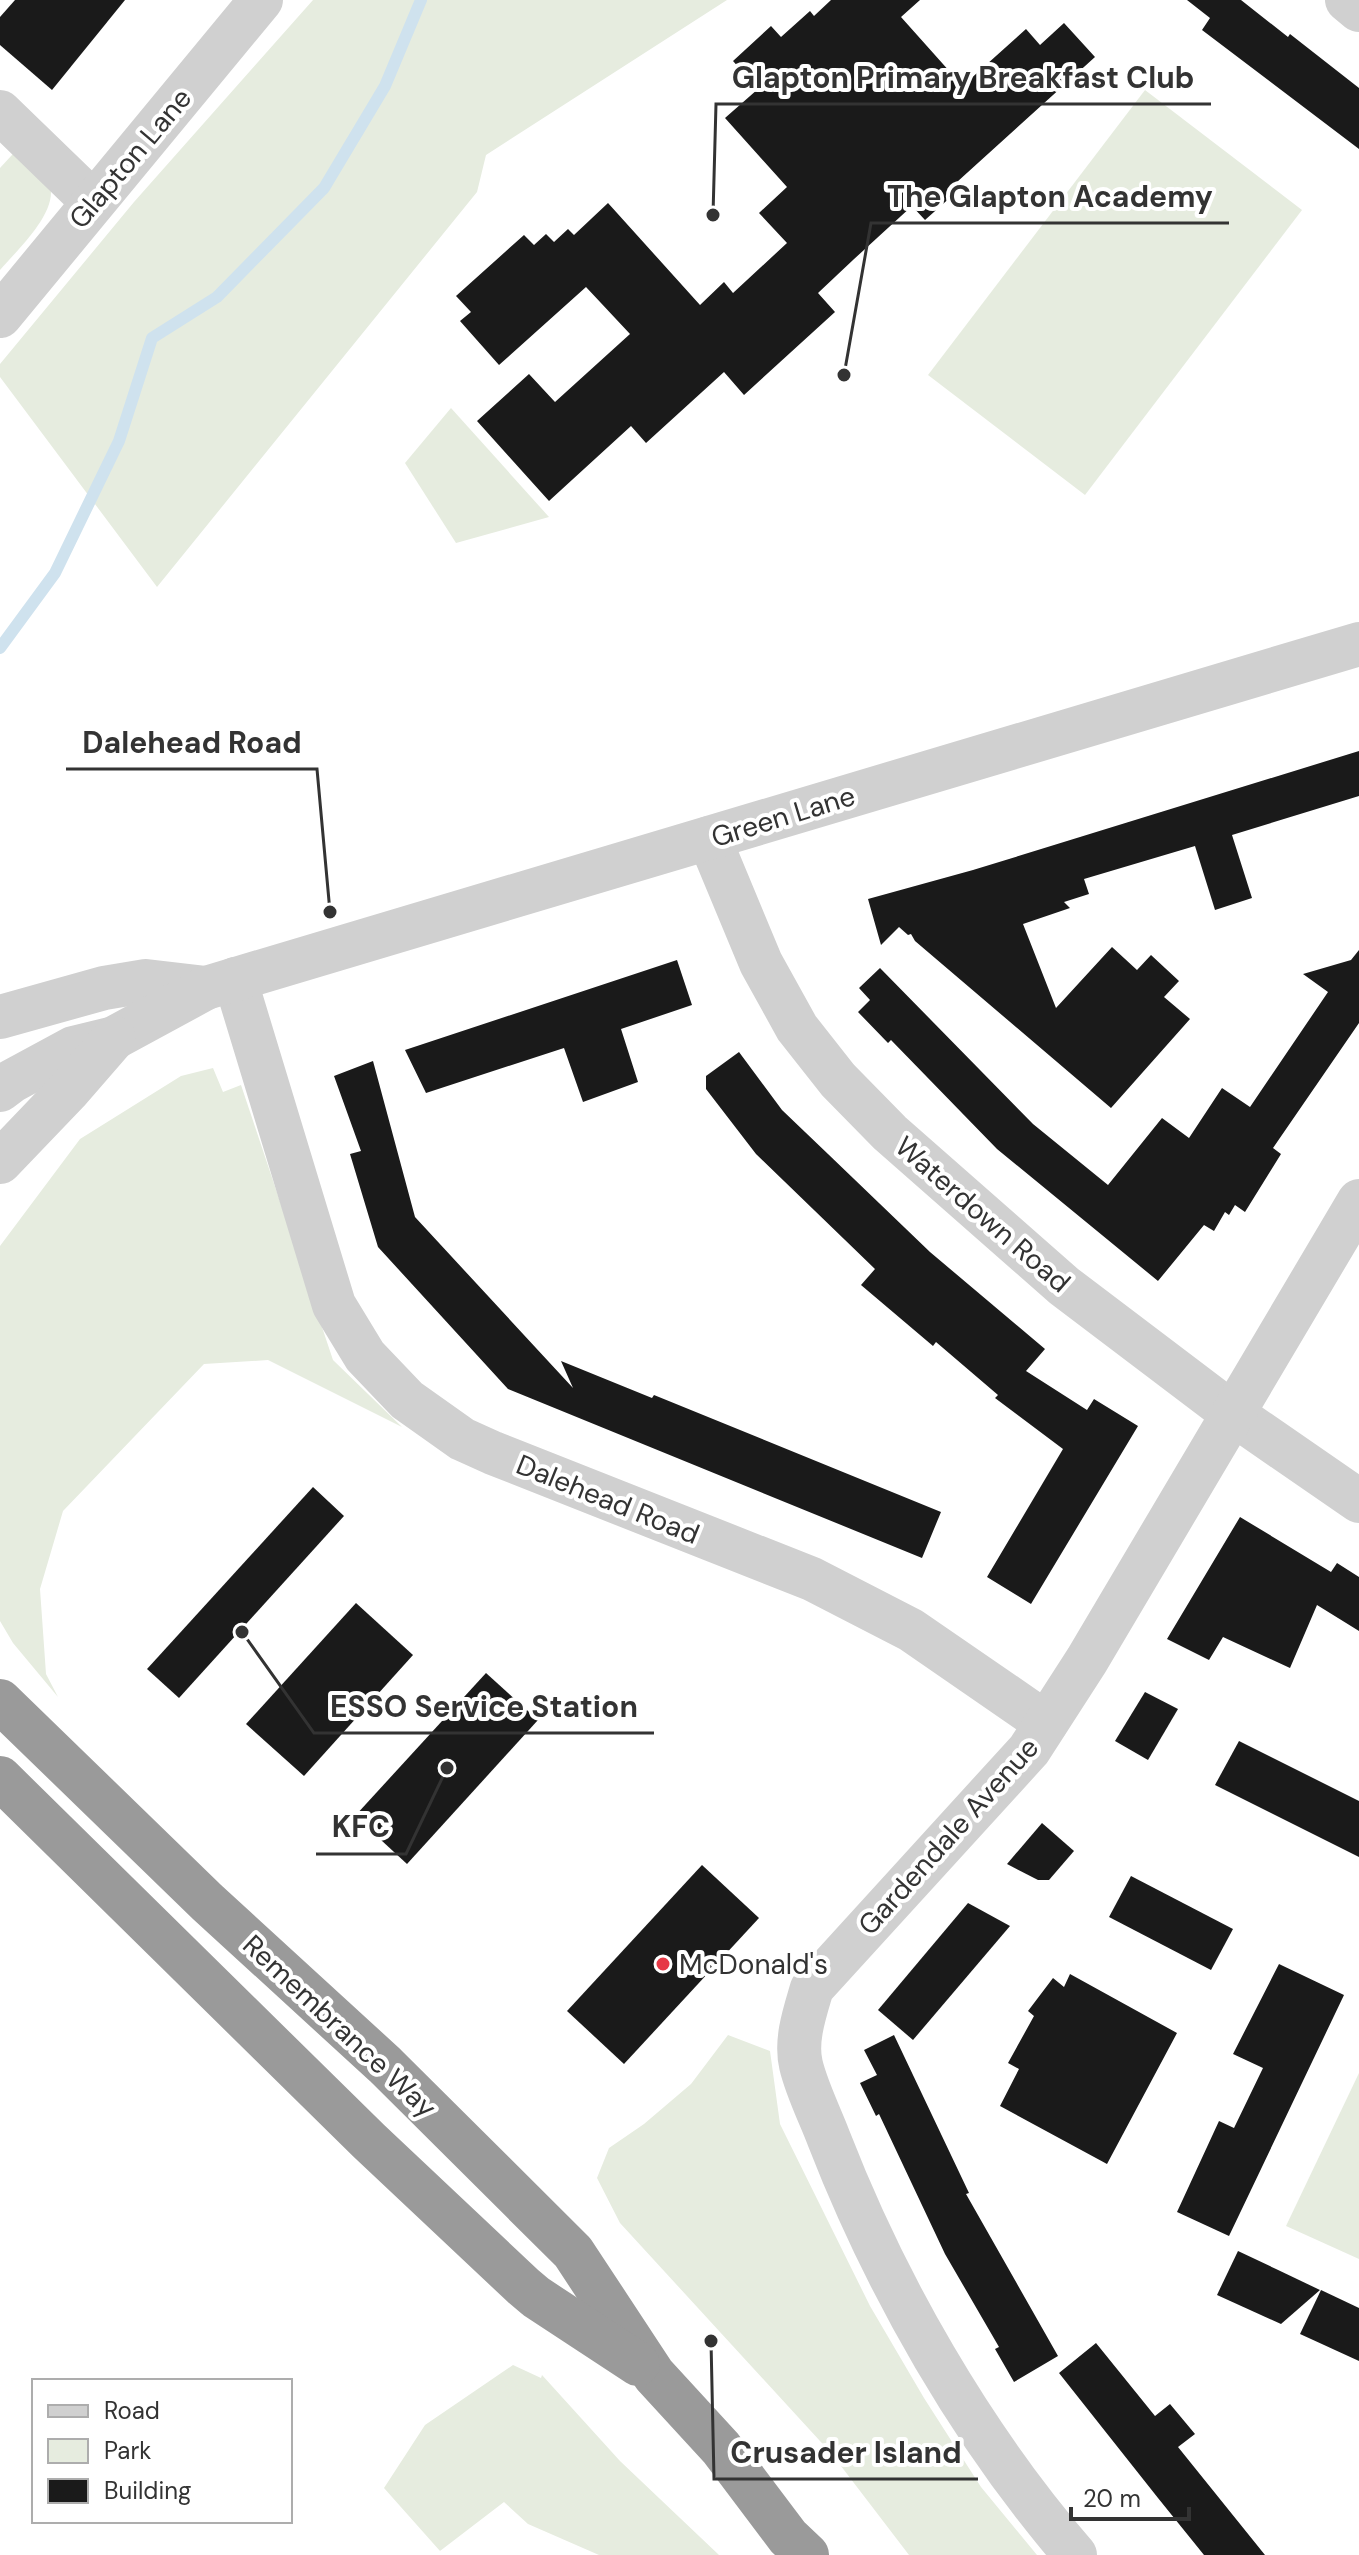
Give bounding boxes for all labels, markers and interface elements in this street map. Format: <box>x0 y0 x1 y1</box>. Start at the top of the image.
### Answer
callout: Glapton Primary Breakfast Club <box>716 50 1211 104</box>
text: Glapton Primary Breakfast Club <box>732 58 1194 97</box>
street label: Glapton Lane <box>61 80 200 236</box>
callout: The Glapton Academy <box>871 169 1229 223</box>
text: The Glapton Academy <box>887 177 1213 216</box>
callout: Dalehead Road <box>66 715 317 769</box>
text: Dalehead Road <box>82 723 302 762</box>
street label: Green Lane <box>707 777 859 856</box>
street label: Waterdown Road <box>887 1128 1078 1301</box>
street label: Dalehead Road <box>511 1446 705 1553</box>
callout: ESSO Service Station <box>314 1679 654 1733</box>
text: ESSO Service Station <box>330 1687 638 1726</box>
street label: Gardendale Avenue <box>850 1730 1047 1943</box>
callout: KFC <box>316 1800 406 1854</box>
text: KFC <box>332 1807 390 1846</box>
street label: Remembrance Way <box>235 1927 444 2126</box>
place label: McDonald's <box>679 1946 828 1983</box>
marker: McDonald's <box>654 1955 672 1973</box>
legend <box>32 2379 292 2523</box>
text: Road <box>104 2395 160 2426</box>
callout: Crusader Island <box>714 2425 978 2479</box>
text: Crusader Island <box>730 2433 962 2472</box>
text: Park <box>104 2435 151 2466</box>
scale bar <box>1071 2471 1189 2521</box>
text: Building <box>104 2475 191 2506</box>
text: 20 m <box>1083 2483 1141 2514</box>

